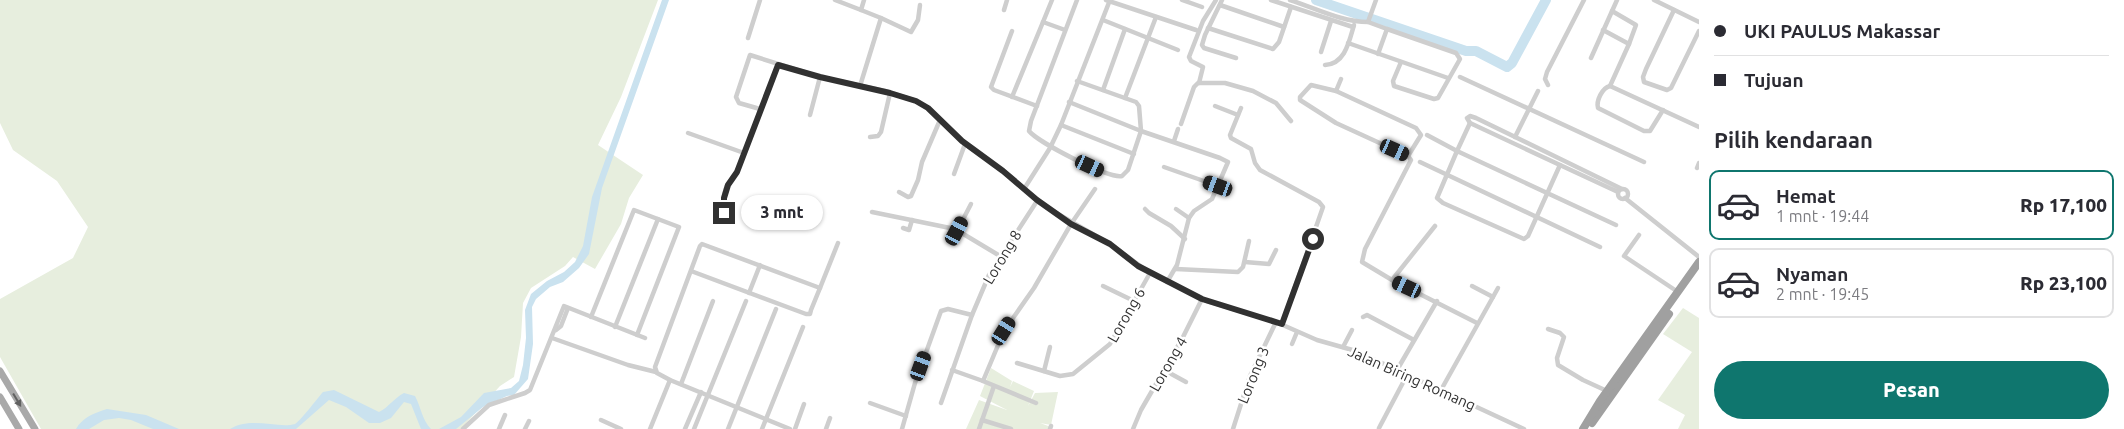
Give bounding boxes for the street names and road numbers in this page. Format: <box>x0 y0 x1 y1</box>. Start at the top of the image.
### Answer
street label: Lorong 8 <box>979 227 1025 287</box>
street label: Lorong 6 <box>1104 285 1148 345</box>
street label: Lorong 4 <box>1146 334 1190 394</box>
street label: Jalan Biring Romang <box>1346 342 1478 414</box>
street label: Lorong 3 <box>1234 344 1272 406</box>

